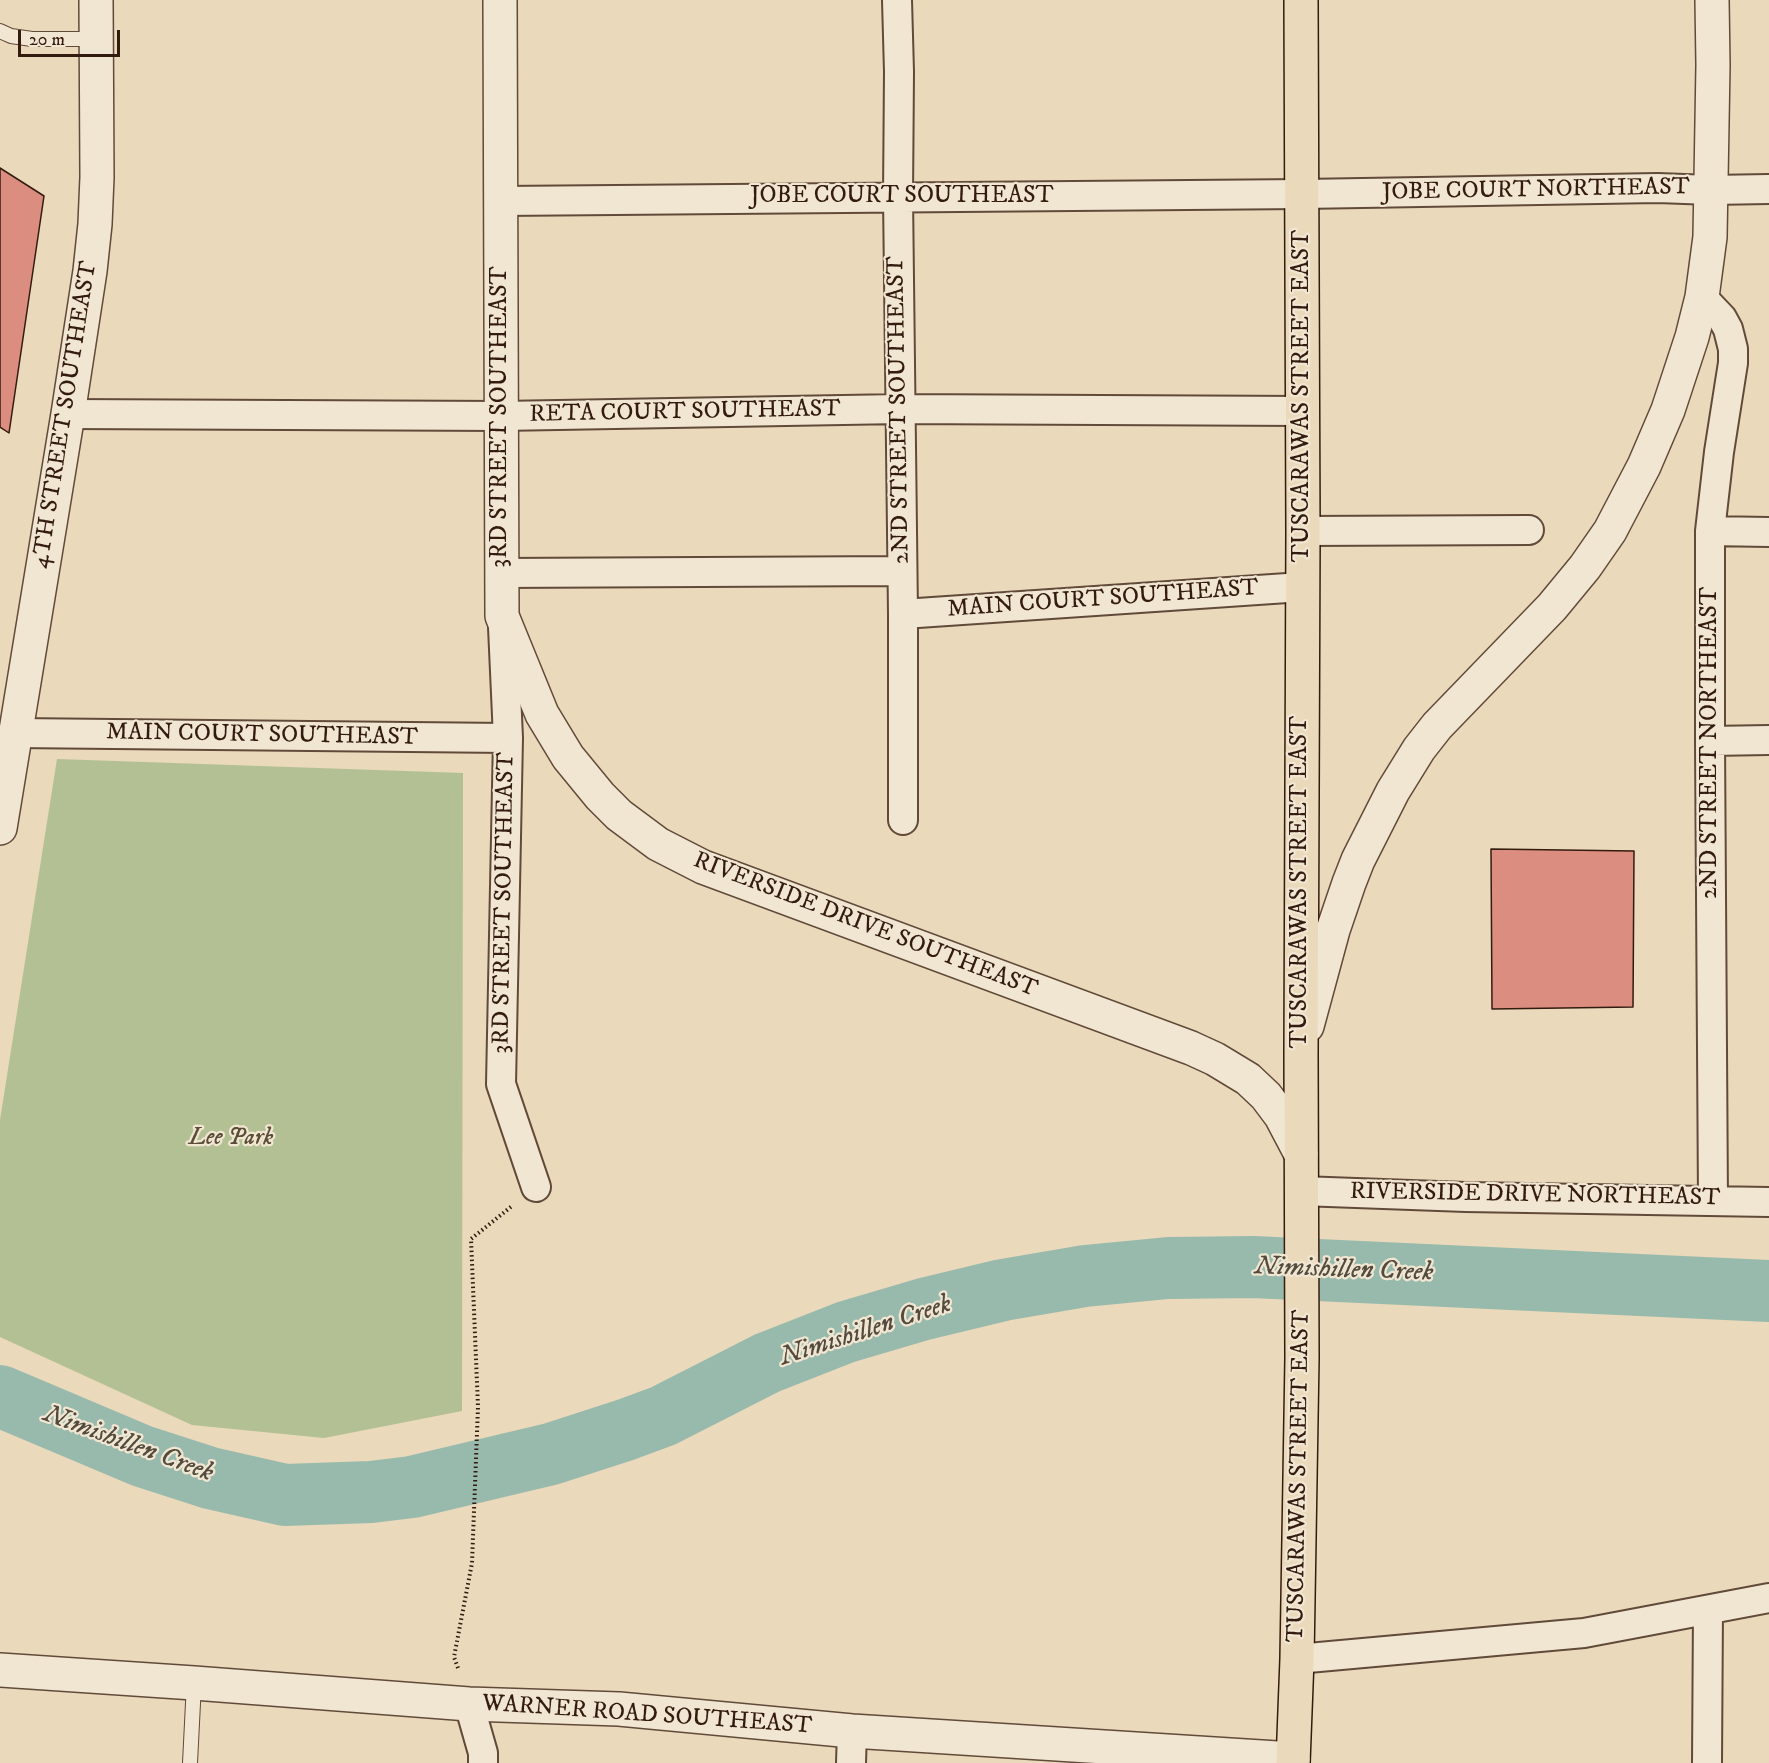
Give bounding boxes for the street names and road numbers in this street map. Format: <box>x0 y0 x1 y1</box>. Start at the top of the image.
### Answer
street label: JOBE COURT NORTHEAST <box>1382 174 1690 208</box>
street label: JOBE COURT SOUTHEAST <box>750 183 1054 211</box>
street label: TUSCARAWAS STREET EAST <box>1289 230 1317 562</box>
street label: 2ND STREET SOUTHEAST <box>883 256 917 564</box>
street label: 4TH STREET SOUTHEAST <box>27 259 105 571</box>
street label: 3RD STREET SOUTHEAST <box>487 266 515 568</box>
street label: RETA COURT SOUTHEAST <box>529 396 841 430</box>
street label: MAIN COURT SOUTHEAST <box>946 575 1260 625</box>
street label: 2ND STREET NORTHEAST <box>1697 587 1725 899</box>
street label: TUSCARAWAS STREET EAST <box>1287 716 1315 1048</box>
street label: MAIN COURT SOUTHEAST <box>106 719 418 753</box>
street label: 3RD STREET SOUTHEAST <box>488 752 522 1054</box>
street label: RIVERSIDE DRIVE SOUTHEAST <box>689 847 1041 1005</box>
street label: RIVERSIDE DRIVE NORTHEAST <box>1349 1178 1721 1214</box>
street label: TUSCARAWAS STREET EAST <box>1283 1310 1317 1642</box>
street label: WARNER ROAD SOUTHEAST <box>481 1690 813 1742</box>

